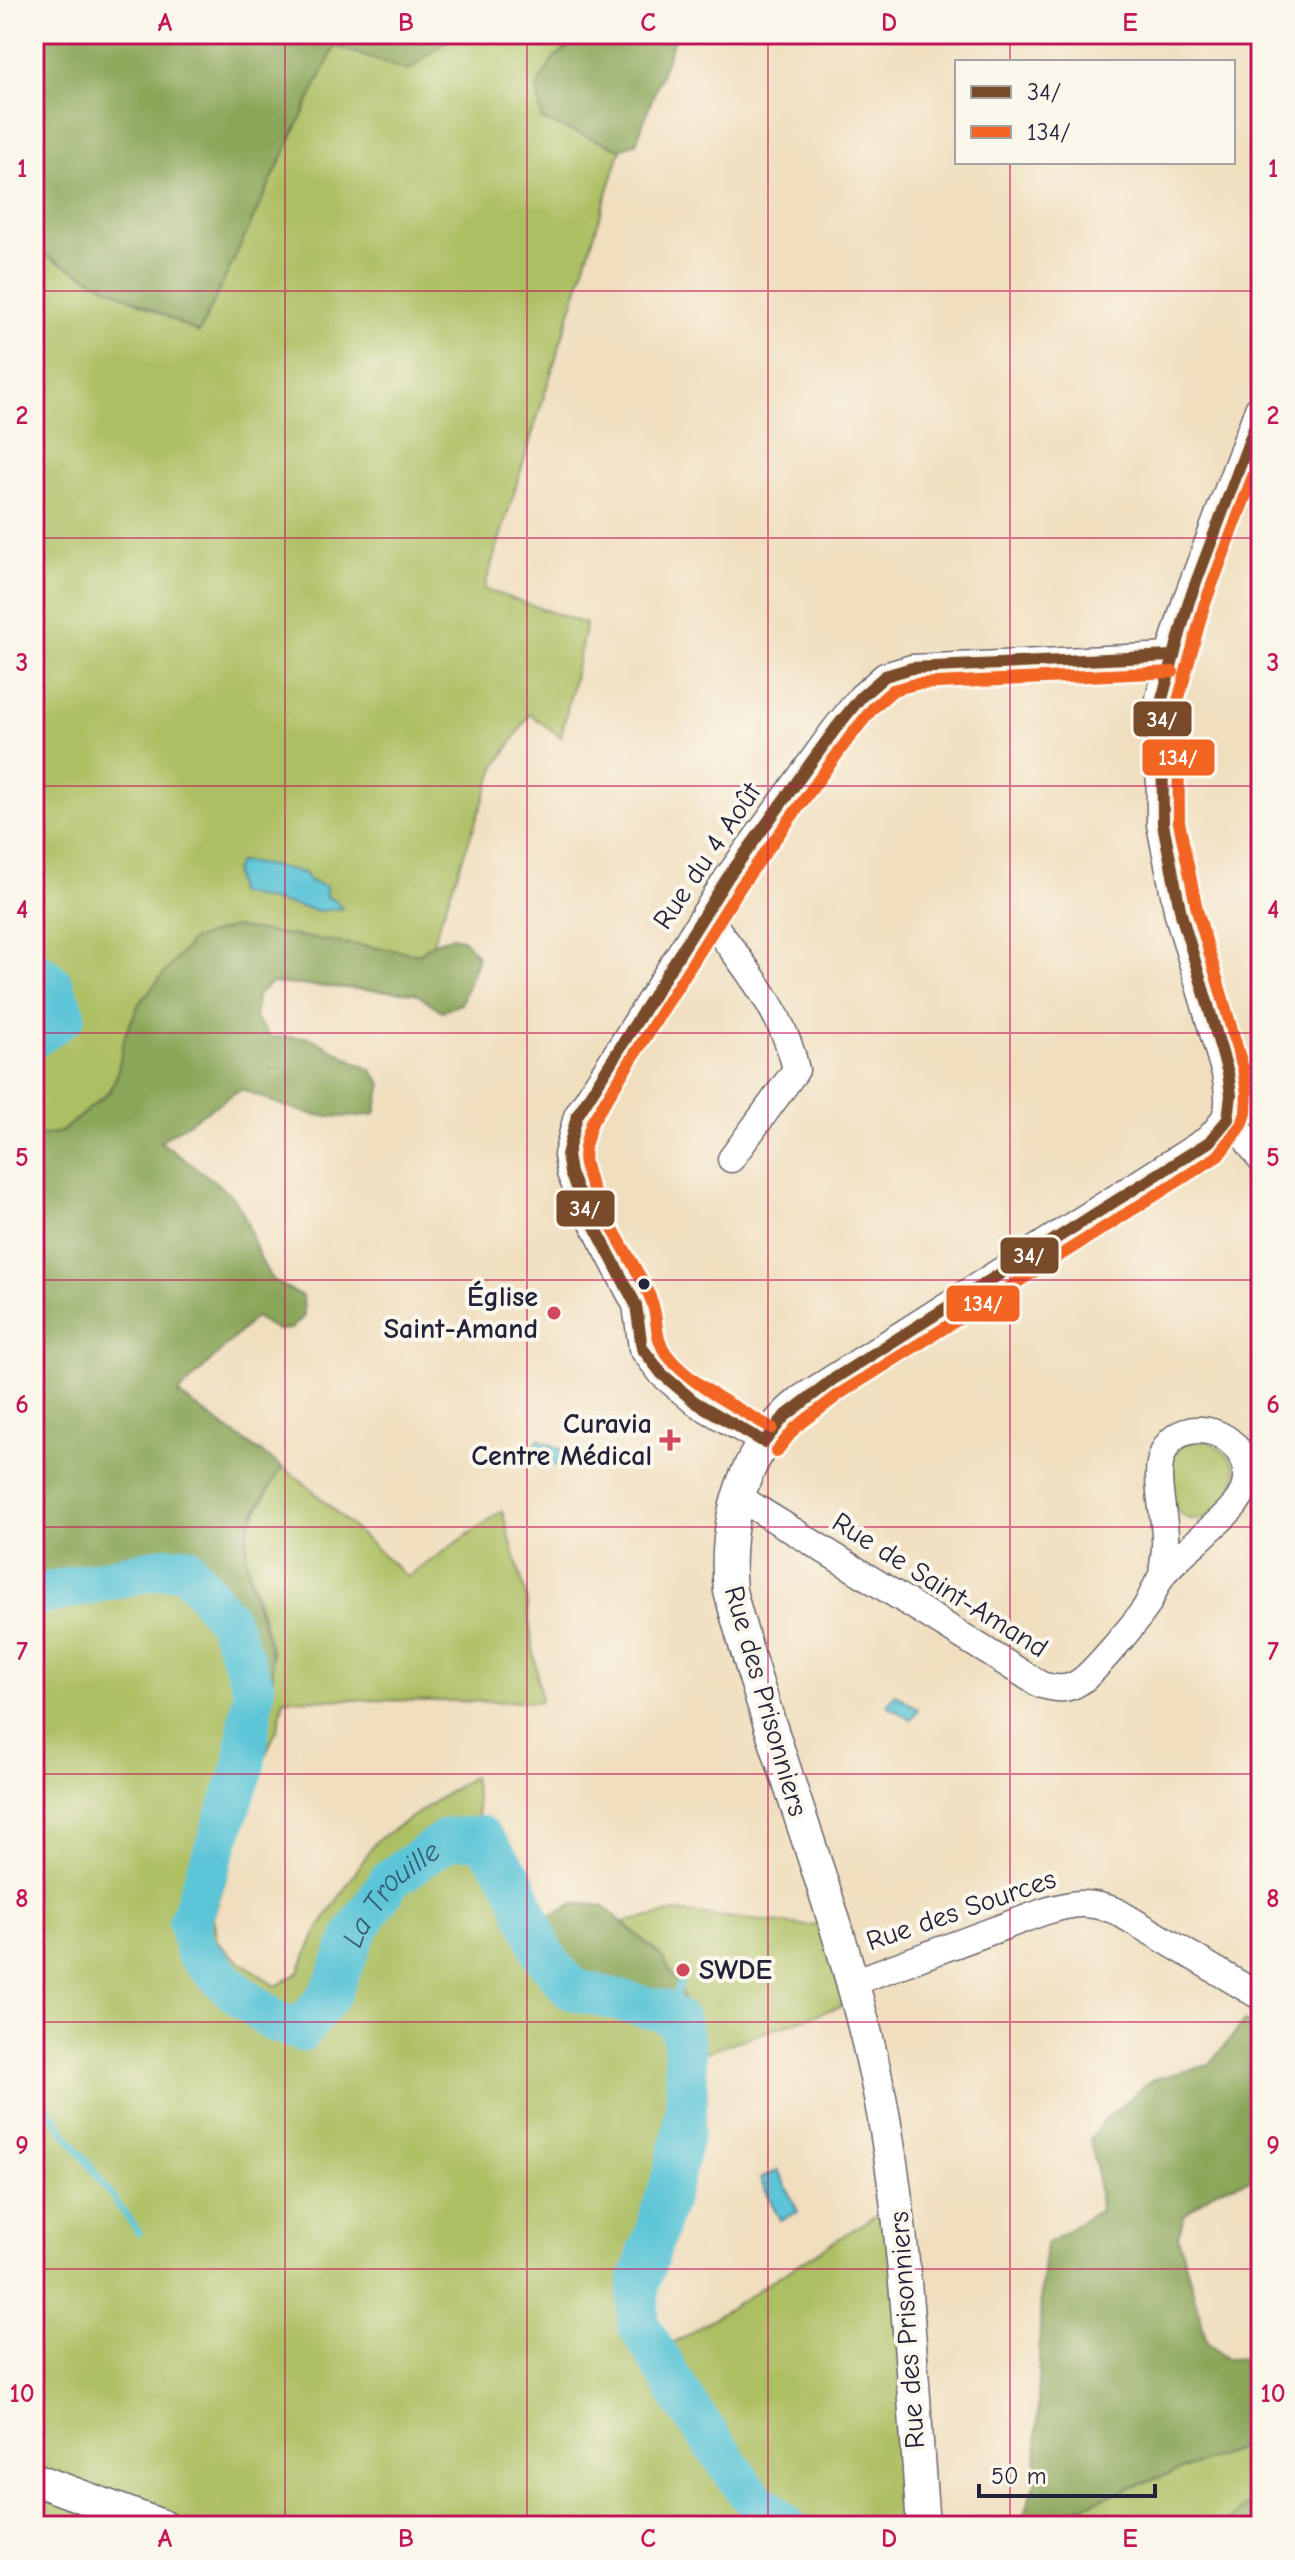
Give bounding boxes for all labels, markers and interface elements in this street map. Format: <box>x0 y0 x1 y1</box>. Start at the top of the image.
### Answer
text: A <box>158 8 173 38</box>
text: B <box>398 8 414 38</box>
text: C <box>640 8 656 38</box>
text: D <box>881 8 897 38</box>
text: E <box>1122 8 1138 38</box>
legend <box>955 60 1235 164</box>
text: 34/ <box>1027 78 1061 106</box>
text: 134/ <box>1027 118 1071 146</box>
text: 1 <box>17 154 27 184</box>
text: 1 <box>1268 154 1278 184</box>
text: 2 <box>16 401 28 431</box>
text: 2 <box>1267 401 1279 431</box>
text: 3 <box>16 648 28 678</box>
text: 3 <box>1267 648 1279 678</box>
line badge: 34/ <box>1132 700 1193 738</box>
text: 34/ <box>1147 707 1178 733</box>
line badge: 134/ <box>1141 738 1216 777</box>
text: 134/ <box>1158 745 1198 771</box>
street label: Rue du 4 Août <box>646 776 768 935</box>
text: 4 <box>16 895 28 925</box>
text: 4 <box>1267 895 1279 925</box>
text: 5 <box>15 1143 29 1173</box>
text: 5 <box>1266 1143 1280 1173</box>
line badge: 34/ <box>555 1189 616 1228</box>
text: 34/ <box>570 1196 601 1222</box>
line badge: 34/ <box>999 1236 1060 1275</box>
text: 34/ <box>1014 1243 1045 1269</box>
unlabelled marker <box>636 1276 652 1292</box>
place label: Église Saint-Amand <box>384 1280 538 1345</box>
line badge: 134/ <box>945 1284 1021 1323</box>
text: 134/ <box>963 1291 1003 1317</box>
marker: Église Saint-Amand <box>545 1304 563 1322</box>
text: 6 <box>15 1390 29 1420</box>
text: 6 <box>1266 1390 1280 1420</box>
place label: Curavia Centre Médical <box>471 1408 652 1472</box>
marker: Curavia Centre Médical <box>659 1429 681 1451</box>
street label: Rue de Saint-Amand <box>826 1506 1054 1664</box>
street label: Rue des Prisonniers <box>718 1582 814 1820</box>
text: 7 <box>16 1637 28 1667</box>
text: 7 <box>1267 1637 1279 1667</box>
water label: La Trouille <box>334 1833 447 1952</box>
street label: Rue des Sources <box>862 1863 1060 1957</box>
text: 8 <box>15 1884 29 1914</box>
text: 8 <box>1266 1884 1280 1914</box>
place label: SWDE <box>699 1954 772 1986</box>
marker: SWDE <box>674 1961 692 1979</box>
text: 9 <box>15 2131 29 2161</box>
text: 9 <box>1266 2131 1280 2161</box>
street label: Rue des Prisonniers <box>883 2210 931 2450</box>
text: 10 <box>9 2379 35 2409</box>
text: 10 <box>1260 2379 1286 2409</box>
scale bar <box>979 2448 1155 2498</box>
text: 50 m <box>991 2462 1047 2490</box>
text: A <box>158 2524 173 2554</box>
text: B <box>398 2524 414 2554</box>
text: C <box>640 2524 656 2554</box>
text: D <box>881 2524 897 2554</box>
text: E <box>1122 2524 1138 2554</box>

